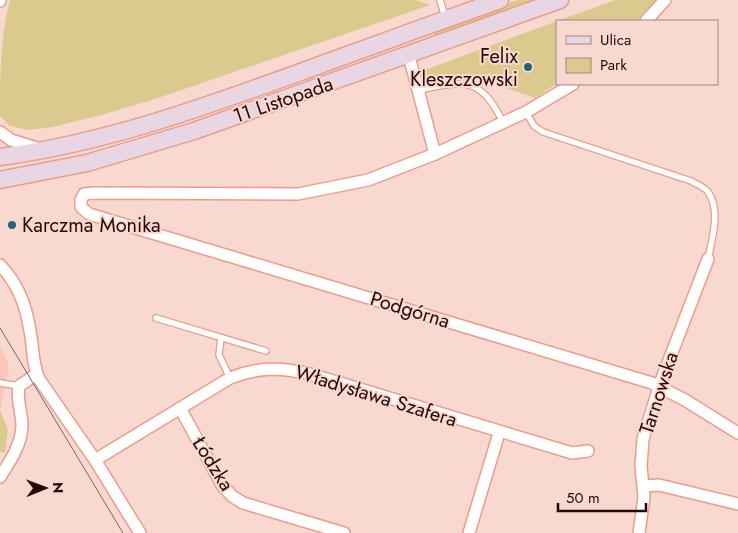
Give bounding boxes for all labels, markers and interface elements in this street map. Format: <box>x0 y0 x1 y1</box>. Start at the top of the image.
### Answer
legend <box>556 20 718 85</box>
text: Ulica <box>600 29 631 51</box>
place label: Felix Kleszczowski <box>410 42 519 94</box>
text: Park <box>600 54 627 76</box>
marker: Felix Kleszczowski <box>522 61 534 73</box>
street label: 11 Listopada <box>229 69 337 131</box>
place label: Karczma Monika <box>22 211 161 240</box>
marker: Karczma Monika <box>6 219 18 231</box>
street label: Podgórna <box>367 284 453 336</box>
street label: Tarnowska <box>632 348 686 438</box>
street label: Władysława Szafera <box>291 358 461 434</box>
street label: Łódzka <box>185 430 241 497</box>
north arrow <box>20 463 70 513</box>
scale bar <box>558 480 646 512</box>
text: N <box>48 482 68 494</box>
text: 50 m <box>566 487 600 509</box>

